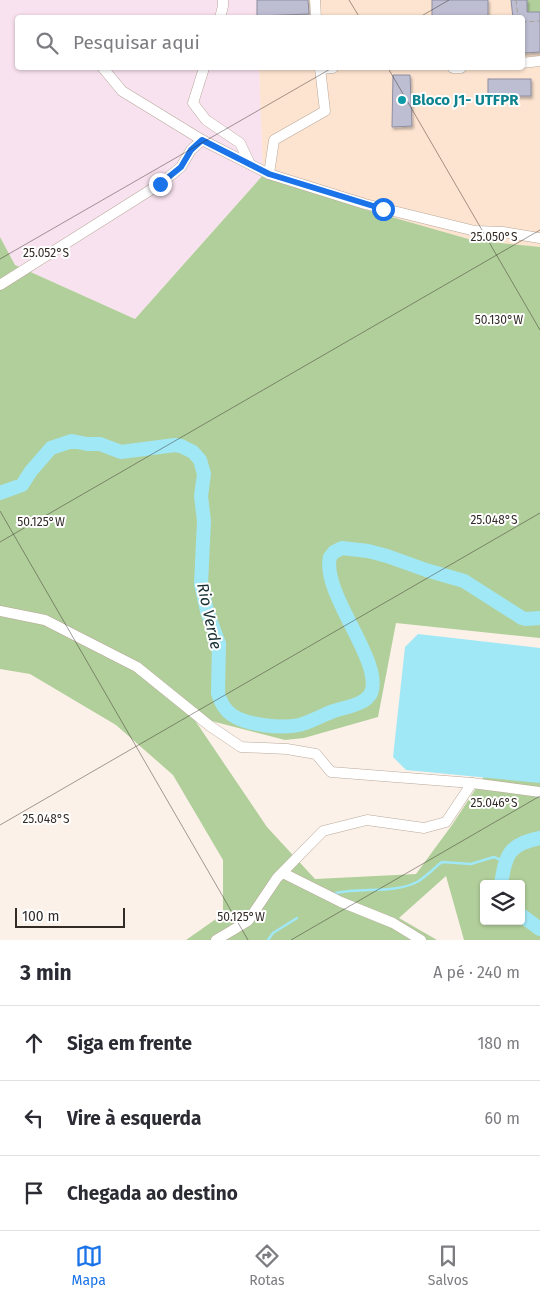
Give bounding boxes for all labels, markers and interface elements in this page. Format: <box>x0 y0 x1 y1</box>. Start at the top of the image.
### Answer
search box <box>15 15 525 70</box>
icon: search <box>33 29 61 57</box>
text: Pesquisar aqui <box>73 31 200 54</box>
place label: Bloco J1- UTFPR <box>412 91 519 109</box>
marker: Bloco J1- UTFPR <box>396 94 408 106</box>
route end <box>149 173 172 196</box>
route start <box>372 198 395 221</box>
text: 25.050°S <box>471 230 518 244</box>
text: 25.052°S <box>23 246 69 260</box>
text: 50.130°W <box>475 313 523 327</box>
text: 25.048°S <box>470 513 518 527</box>
text: 50.125°W <box>17 515 65 529</box>
water label: Rio Verde <box>193 581 226 651</box>
text: 25.046°S <box>471 796 518 810</box>
text: 25.048°S <box>22 812 70 826</box>
map controls <box>480 880 525 925</box>
button: layers <box>480 880 525 925</box>
scale bar <box>15 905 125 928</box>
text: 100 m <box>22 908 59 925</box>
text: 50.125°W <box>217 910 265 924</box>
text: 3 min <box>20 960 72 986</box>
text: A pé · 240 m <box>433 963 520 982</box>
icon: ahead <box>20 1029 48 1057</box>
text: Siga em frente <box>67 1032 192 1055</box>
text: 180 m <box>477 1034 520 1053</box>
icon: left <box>20 1104 48 1132</box>
text: Vire à esquerda <box>67 1107 201 1130</box>
text: 60 m <box>485 1109 520 1128</box>
icon: arrive <box>20 1179 48 1207</box>
text: Chegada ao destino <box>67 1182 238 1205</box>
tab: Mapa <box>72 1242 106 1289</box>
tab: Rotas <box>249 1242 285 1289</box>
tab: Salvos <box>428 1242 468 1289</box>

